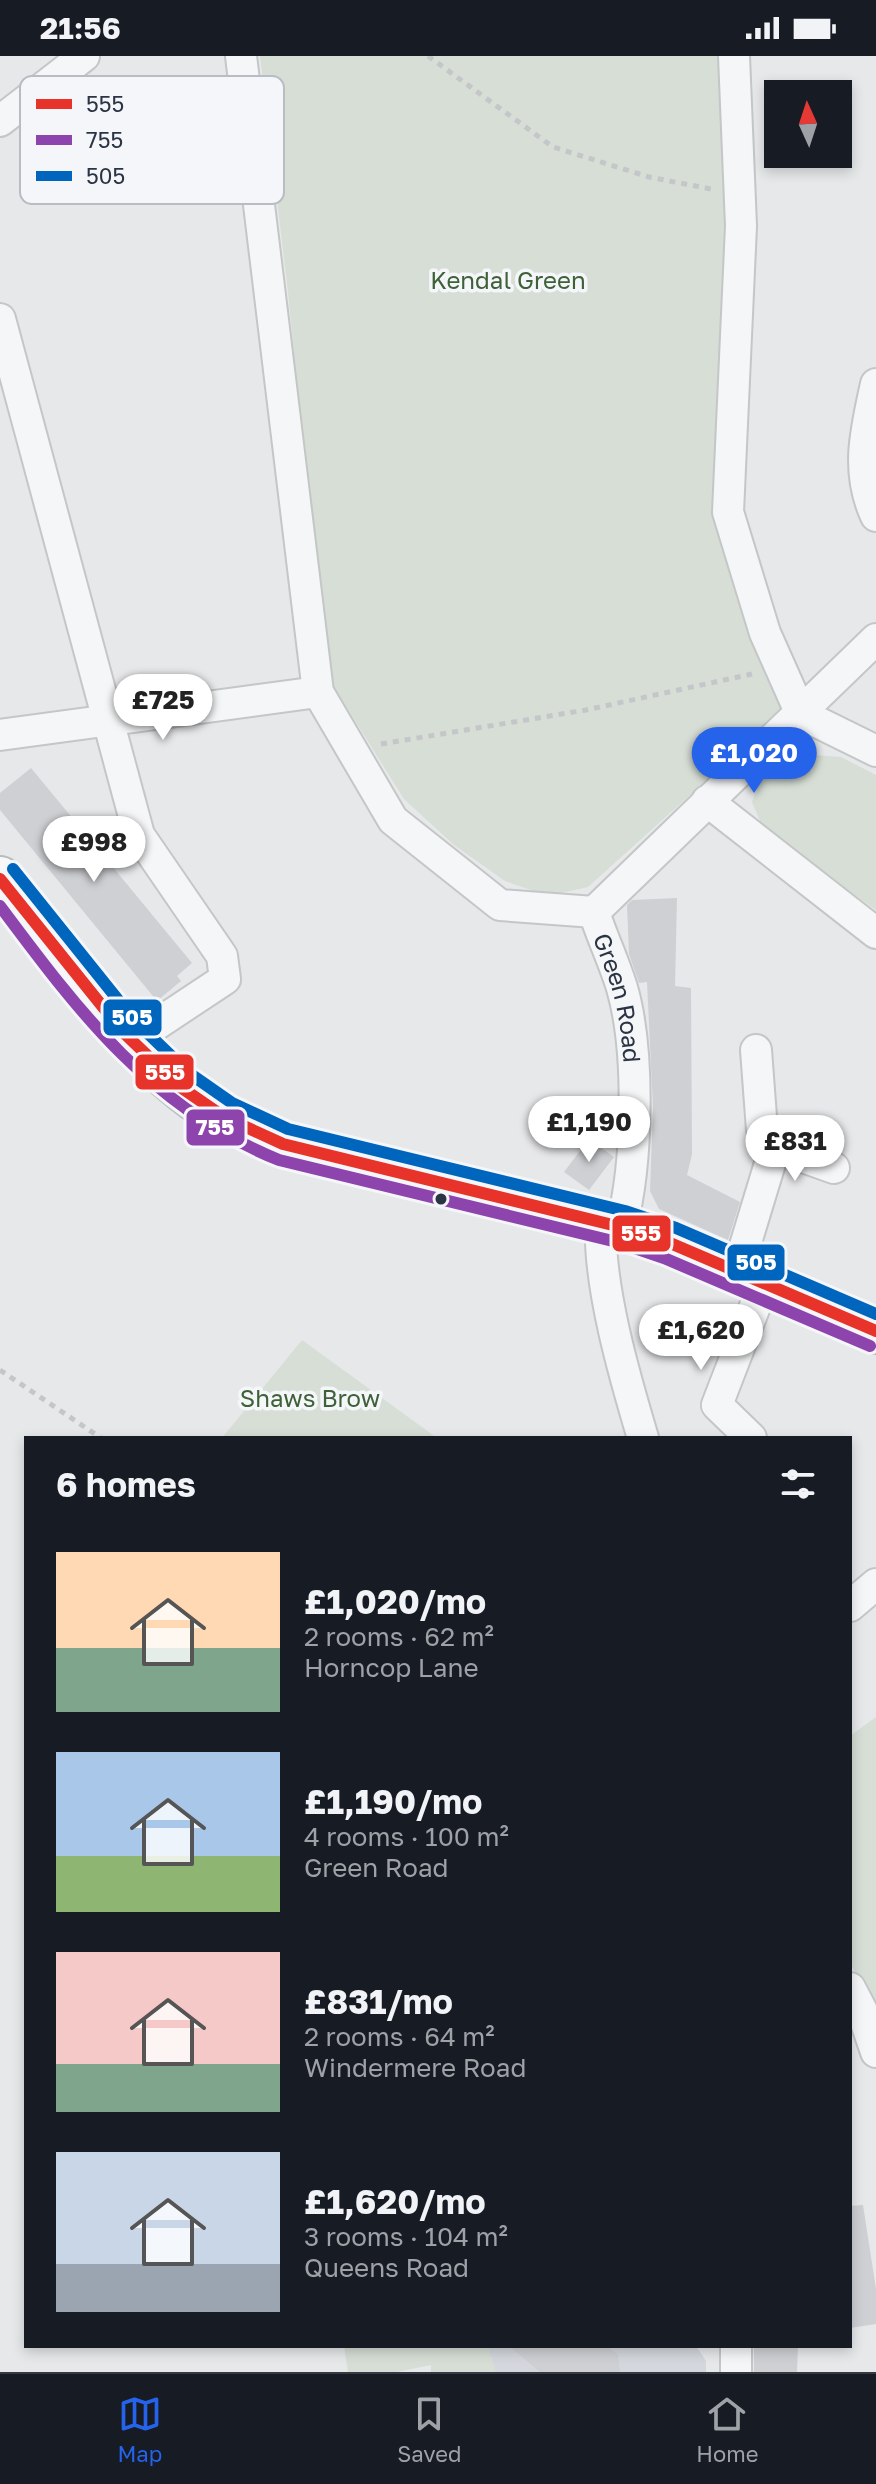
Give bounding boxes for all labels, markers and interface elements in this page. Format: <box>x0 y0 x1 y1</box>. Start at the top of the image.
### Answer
text: 21:56 <box>40 10 121 46</box>
legend <box>20 76 284 204</box>
north arrow <box>764 80 852 168</box>
map controls <box>764 80 852 168</box>
text: 555 <box>86 90 124 117</box>
text: 755 <box>86 126 123 153</box>
text: 505 <box>86 162 125 189</box>
park label: Kendal Green <box>430 265 586 294</box>
pin: £725 <box>116 674 210 742</box>
text: £725 <box>131 684 195 715</box>
pin: £1,020 <box>689 727 819 795</box>
text: £1,020 <box>710 737 798 768</box>
pin: £998 <box>47 816 141 884</box>
text: £998 <box>61 826 127 857</box>
street label: Green Road <box>588 929 648 1064</box>
line badge: 505 <box>102 998 163 1037</box>
text: 505 <box>111 1003 153 1030</box>
line badge: 555 <box>134 1053 195 1091</box>
text: 555 <box>145 1058 185 1085</box>
pin: £1,190 <box>524 1096 654 1164</box>
text: £1,190 <box>546 1106 632 1137</box>
line badge: 755 <box>185 1108 246 1147</box>
text: 755 <box>196 1113 234 1140</box>
pin: £831 <box>748 1115 842 1183</box>
text: £831 <box>763 1125 827 1156</box>
unlabelled marker <box>433 1191 449 1207</box>
line badge: 555 <box>611 1214 672 1253</box>
text: 555 <box>621 1219 661 1246</box>
line badge: 505 <box>726 1243 786 1282</box>
text: 505 <box>735 1248 777 1275</box>
pin: £1,620 <box>636 1304 766 1372</box>
text: £1,620 <box>657 1314 745 1345</box>
park label: Shaws Brow <box>240 1383 380 1412</box>
icon: filters <box>776 1462 820 1506</box>
text: 6 homes <box>56 1464 196 1504</box>
text: £1,020/mo <box>304 1581 486 1621</box>
icon: home <box>120 1584 216 1680</box>
text: 2 rooms · 62 m² <box>304 1621 494 1652</box>
text: Horncop Lane <box>304 1652 479 1683</box>
text: £1,190/mo <box>304 1781 483 1821</box>
icon: home <box>120 1784 216 1880</box>
text: 4 rooms · 100 m² <box>304 1821 509 1852</box>
text: Green Road <box>304 1852 449 1883</box>
text: £831/mo <box>304 1981 453 2021</box>
icon: home <box>120 1984 216 2080</box>
text: 2 rooms · 64 m² <box>304 2021 495 2052</box>
text: Windermere Road <box>304 2052 526 2083</box>
text: £1,620/mo <box>304 2181 486 2221</box>
icon: home <box>120 2184 216 2280</box>
text: 3 rooms · 104 m² <box>304 2221 508 2252</box>
text: Queens Road <box>304 2252 469 2283</box>
tab: Map <box>117 2392 162 2467</box>
tab: Saved <box>397 2392 461 2467</box>
tab: Home <box>696 2392 759 2467</box>

